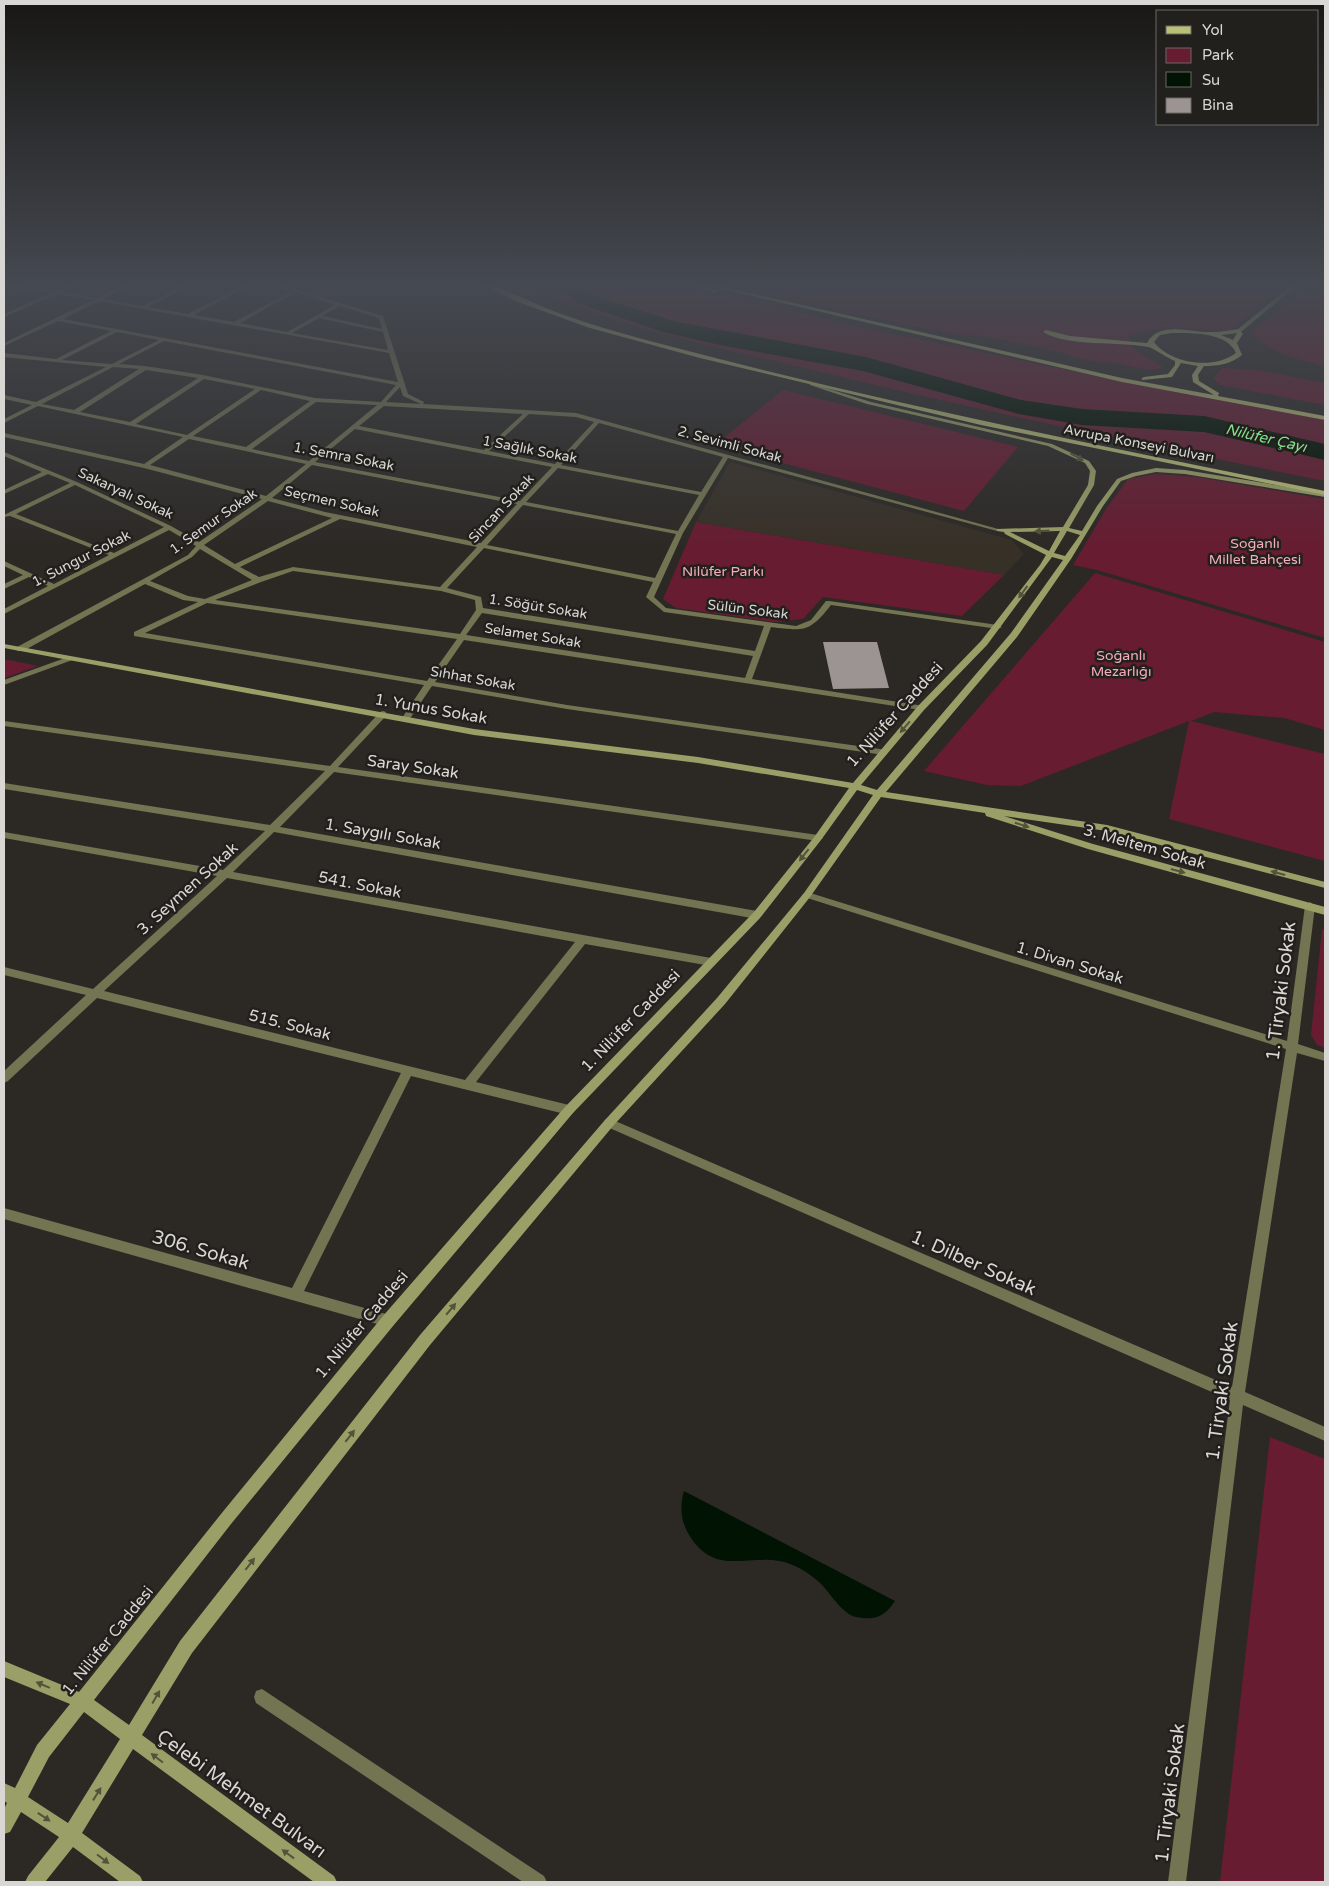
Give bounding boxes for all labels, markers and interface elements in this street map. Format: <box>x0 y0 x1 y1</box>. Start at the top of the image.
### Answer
legend <box>1156 10 1319 125</box>
text: Yol <box>1202 21 1223 39</box>
text: Park <box>1202 46 1234 64</box>
text: Su <box>1202 71 1220 89</box>
text: Bina <box>1202 96 1234 114</box>
water label: Nilüfer Çayı <box>1224 420 1309 456</box>
street label: Avrupa Konseyi Bulvarı <box>1062 421 1216 466</box>
street label: 2. Sevimli Sokak <box>676 422 784 467</box>
street label: 1 Sağlık Sokak <box>481 432 579 467</box>
street label: 1. Semra Sokak <box>292 438 396 475</box>
one-way arrow <box>1070 453 1085 461</box>
street label: Sakaryalı Sokak <box>75 464 177 523</box>
street label: Sincan Sokak <box>465 470 538 546</box>
street label: Seçmen Sokak <box>283 482 381 521</box>
street label: 1. Semur Sokak <box>166 485 261 558</box>
street label: 1. Sungur Sokak <box>29 526 134 591</box>
one-way arrow <box>1034 527 1050 535</box>
park label: Soğanlı Millet Bahçesi <box>1209 535 1301 568</box>
park label: Nilüfer Parkı <box>682 563 764 580</box>
one-way arrow <box>1018 585 1028 599</box>
street label: 1. Söğüt Sokak <box>487 590 589 623</box>
street label: Sülün Sokak <box>707 596 790 623</box>
street label: Selamet Sokak <box>483 619 583 652</box>
park label: Soğanlı Mezarlığı <box>1091 647 1151 680</box>
street label: 1. Nilüfer Caddesi <box>842 658 947 771</box>
street label: Sıhhat Sokak <box>429 663 517 694</box>
street label: 1. Yunus Sokak <box>373 689 489 729</box>
one-way arrow <box>899 721 911 733</box>
street label: Saray Sokak <box>366 751 460 783</box>
street label: 1. Saygılı Sokak <box>323 814 443 854</box>
street label: 3. Meltem Sokak <box>1081 820 1208 874</box>
one-way arrow <box>1015 822 1030 829</box>
street label: 3. Seymen Sokak <box>133 838 243 939</box>
one-way arrow <box>799 848 810 861</box>
street label: 541. Sokak <box>317 867 403 903</box>
one-way arrow <box>1171 867 1186 875</box>
one-way arrow <box>1271 869 1286 877</box>
street label: 1. Tiryaki Sokak <box>1262 920 1300 1062</box>
street label: 1. Divan Sokak <box>1014 937 1126 989</box>
street label: 1. Nilüfer Caddesi <box>577 965 685 1076</box>
street label: 515. Sokak <box>247 1005 333 1045</box>
street label: 1. Dilber Sokak <box>908 1225 1040 1300</box>
street label: 306. Sokak <box>150 1226 252 1274</box>
street label: 1. Nilüfer Caddesi <box>311 1267 413 1383</box>
one-way arrow <box>445 1304 457 1316</box>
street label: 1. Tiryaki Sokak <box>1201 1320 1243 1462</box>
one-way arrow <box>345 1429 355 1443</box>
one-way arrow <box>245 1558 255 1571</box>
street label: 1. Nilüfer Caddesi <box>58 1582 158 1699</box>
one-way arrow <box>35 1681 50 1689</box>
one-way arrow <box>152 1690 161 1703</box>
street label: 1. Tiryaki Sokak <box>1151 1722 1189 1864</box>
street label: Çelebi Mehmet Bulvarı <box>153 1725 330 1863</box>
one-way arrow <box>150 1753 164 1763</box>
one-way arrow <box>92 1788 102 1801</box>
one-way arrow <box>37 1812 51 1822</box>
one-way arrow <box>282 1848 295 1859</box>
one-way arrow <box>96 1854 109 1864</box>

